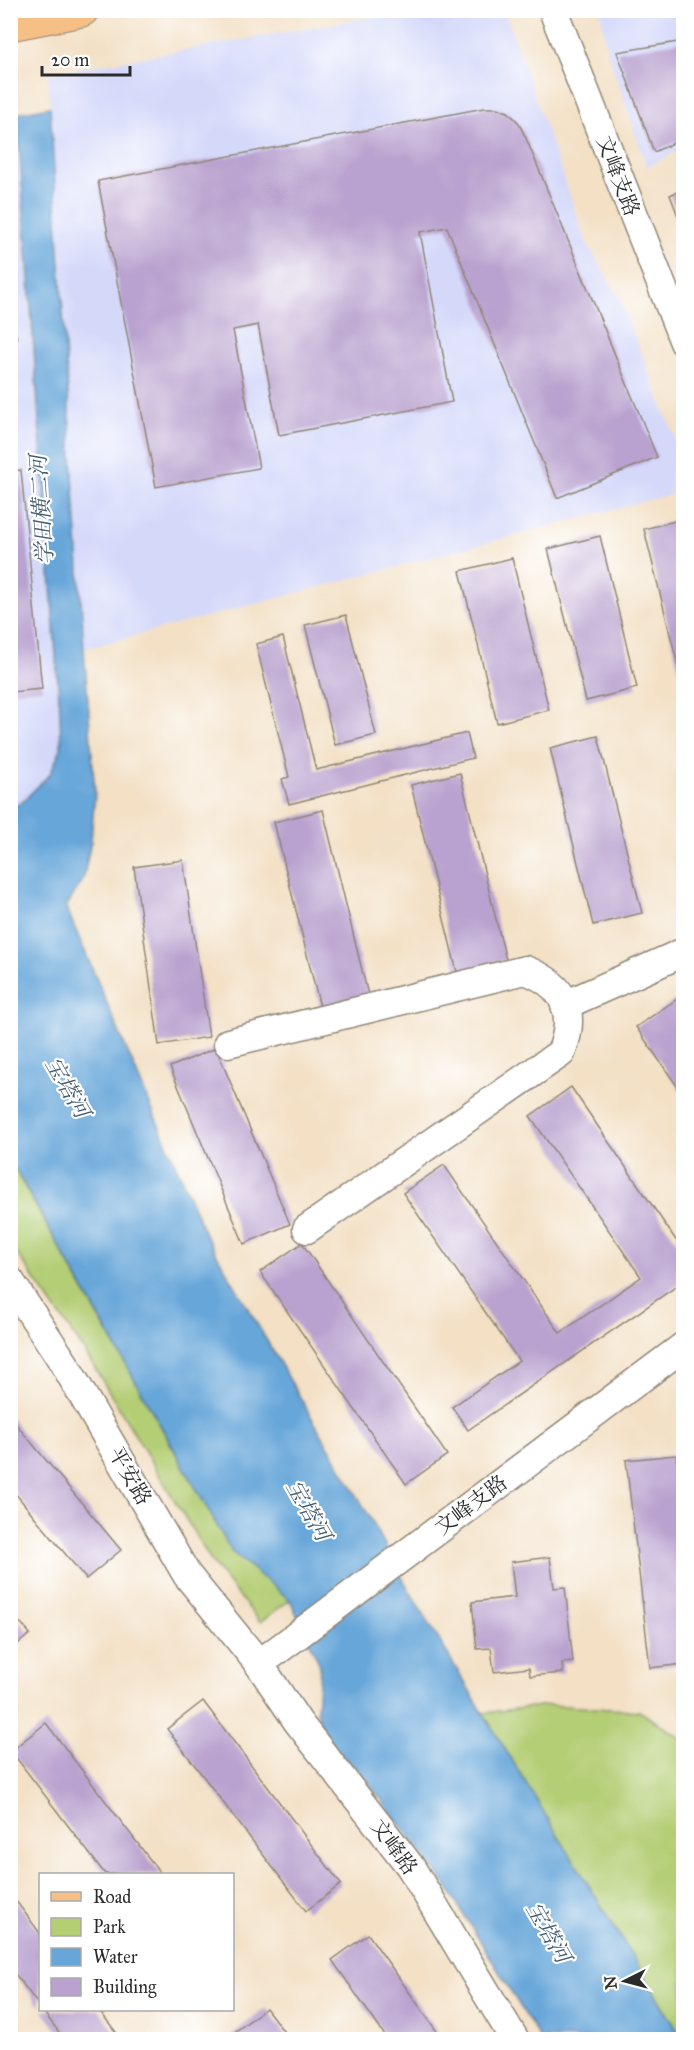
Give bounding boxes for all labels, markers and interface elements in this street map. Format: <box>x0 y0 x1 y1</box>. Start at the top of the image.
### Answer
scale bar <box>42 39 130 77</box>
text: 20 m <box>51 49 89 71</box>
street label: 文峰支路 <box>591 132 645 220</box>
water label: 学田横二河 <box>24 450 59 566</box>
water label: 宝塔河 <box>39 1052 98 1126</box>
street label: 平安路 <box>103 1442 157 1510</box>
street label: 文峰支路 <box>430 1469 512 1541</box>
water label: 宝塔河 <box>280 1475 339 1549</box>
street label: 文峰路 <box>365 1814 423 1880</box>
legend <box>39 1873 234 2011</box>
text: Road <box>93 1886 131 1908</box>
water label: 宝塔河 <box>520 1897 579 1971</box>
text: Park <box>93 1916 126 1938</box>
text: Water <box>93 1946 138 1968</box>
north arrow <box>595 1951 655 2011</box>
text: N <box>600 1974 621 1990</box>
text: Building <box>93 1976 157 1999</box>

